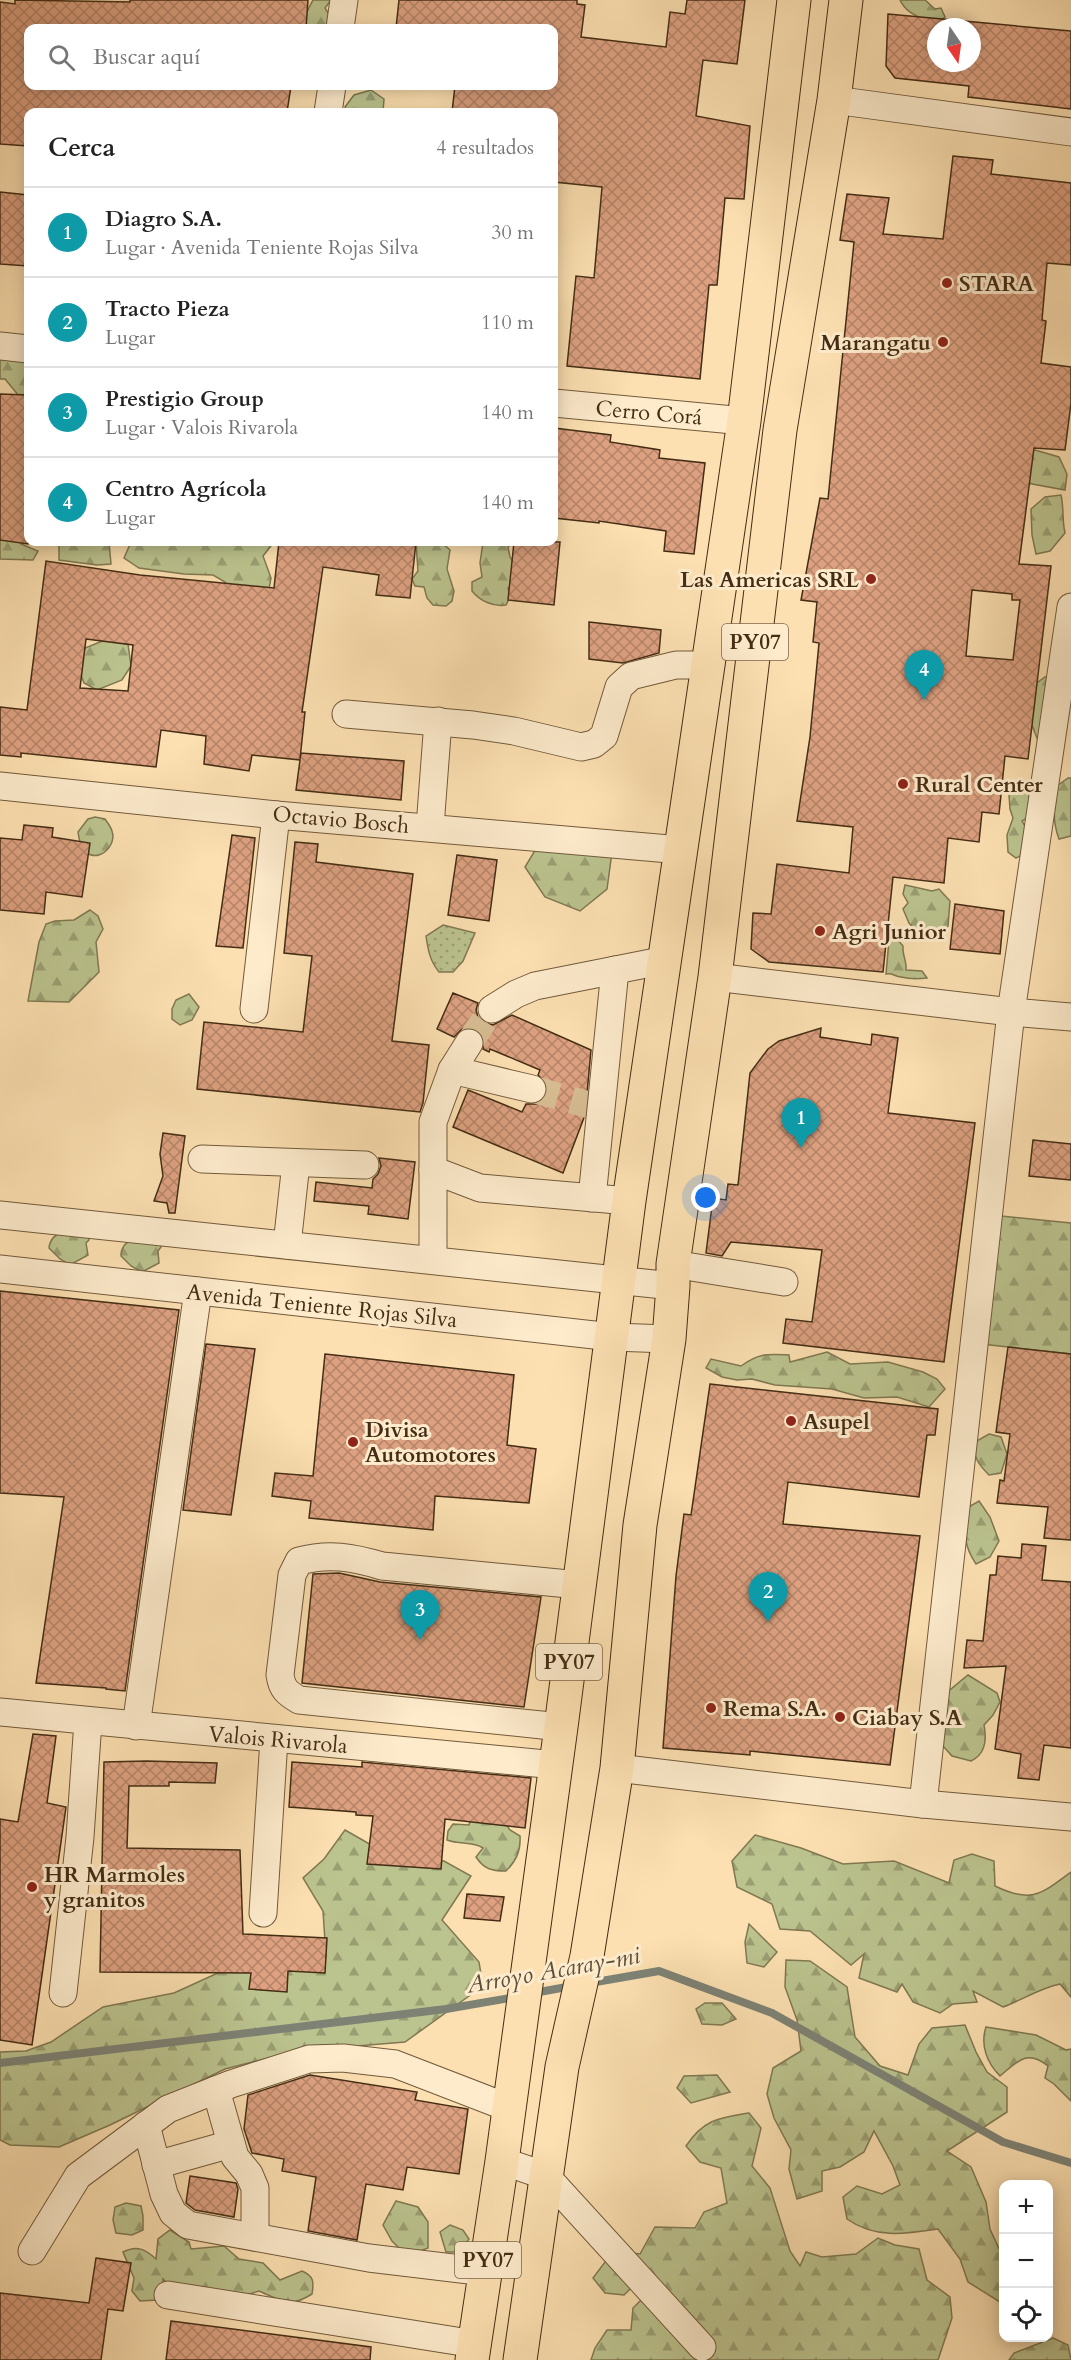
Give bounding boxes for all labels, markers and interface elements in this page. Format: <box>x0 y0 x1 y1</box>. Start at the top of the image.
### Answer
north arrow <box>927 18 981 72</box>
search box <box>24 24 558 90</box>
icon: search <box>45 41 78 74</box>
text: Buscar aquí <box>93 42 200 72</box>
text: Cerca <box>48 130 115 165</box>
text: 4 resultados <box>436 134 534 161</box>
text: Diagro S.A. <box>105 204 222 234</box>
text: 1 <box>62 219 73 246</box>
text: 30 m <box>491 219 534 246</box>
text: Lugar · Avenida Teniente Rojas Silva <box>105 234 419 261</box>
place label: STARA <box>959 269 1035 299</box>
marker: STARA <box>940 276 954 290</box>
text: Tracto Pieza <box>105 294 230 324</box>
text: 2 <box>62 309 73 336</box>
text: 110 m <box>481 309 534 336</box>
text: Lugar <box>105 324 155 351</box>
place label: Marangatu <box>820 328 931 358</box>
marker: Marangatu <box>936 335 950 349</box>
text: Prestigio Group <box>105 384 264 414</box>
street label: Cerro Corá <box>594 393 704 433</box>
text: 3 <box>62 399 73 426</box>
text: 140 m <box>481 399 534 426</box>
text: Lugar · Valois Rivarola <box>105 414 298 441</box>
text: Centro Agrícola <box>105 474 267 504</box>
text: 4 <box>62 489 73 516</box>
text: 140 m <box>481 489 534 516</box>
text: Lugar <box>105 504 155 531</box>
place label: Las Americas SRL <box>680 565 859 595</box>
marker: Las Americas SRL <box>864 572 878 586</box>
road number: PY07 <box>722 624 788 660</box>
pin: 4 <box>904 650 944 700</box>
place label: Rural Center <box>915 770 1043 800</box>
marker: Rural Center <box>896 777 910 791</box>
street label: Octavio Bosch <box>271 799 410 841</box>
place label: Agri Junior <box>832 917 946 947</box>
marker: Agri Junior <box>813 924 827 938</box>
pin: 1 <box>782 1098 820 1148</box>
your location <box>691 1183 720 1212</box>
street label: Avenida Teniente Rojas Silva <box>185 1277 459 1335</box>
place label: Asupel <box>803 1407 870 1437</box>
marker: Asupel <box>784 1414 798 1428</box>
place label: Divisa Automotores <box>365 1415 496 1470</box>
marker: Divisa Automotores <box>346 1435 360 1449</box>
pin: 2 <box>748 1572 788 1622</box>
pin: 3 <box>400 1590 440 1640</box>
road number: PY07 <box>536 1644 602 1680</box>
place label: Rema S.A. <box>723 1694 827 1724</box>
marker: Rema S.A. <box>704 1701 718 1715</box>
place label: Ciabay S.A <box>852 1703 963 1733</box>
marker: Ciabay S.A <box>833 1710 847 1724</box>
street label: Valois Rivarola <box>207 1719 349 1761</box>
place label: HR Marmoles y granitos <box>43 1860 185 1915</box>
marker: HR Marmoles y granitos <box>25 1880 39 1894</box>
water label: Arroyo Acaray-mi <box>463 1939 643 2002</box>
map controls <box>999 2180 1053 2342</box>
button: + <box>999 2180 1053 2234</box>
button: − <box>999 2234 1053 2288</box>
road number: PY07 <box>455 2242 521 2278</box>
button: locate <box>999 2288 1053 2342</box>

